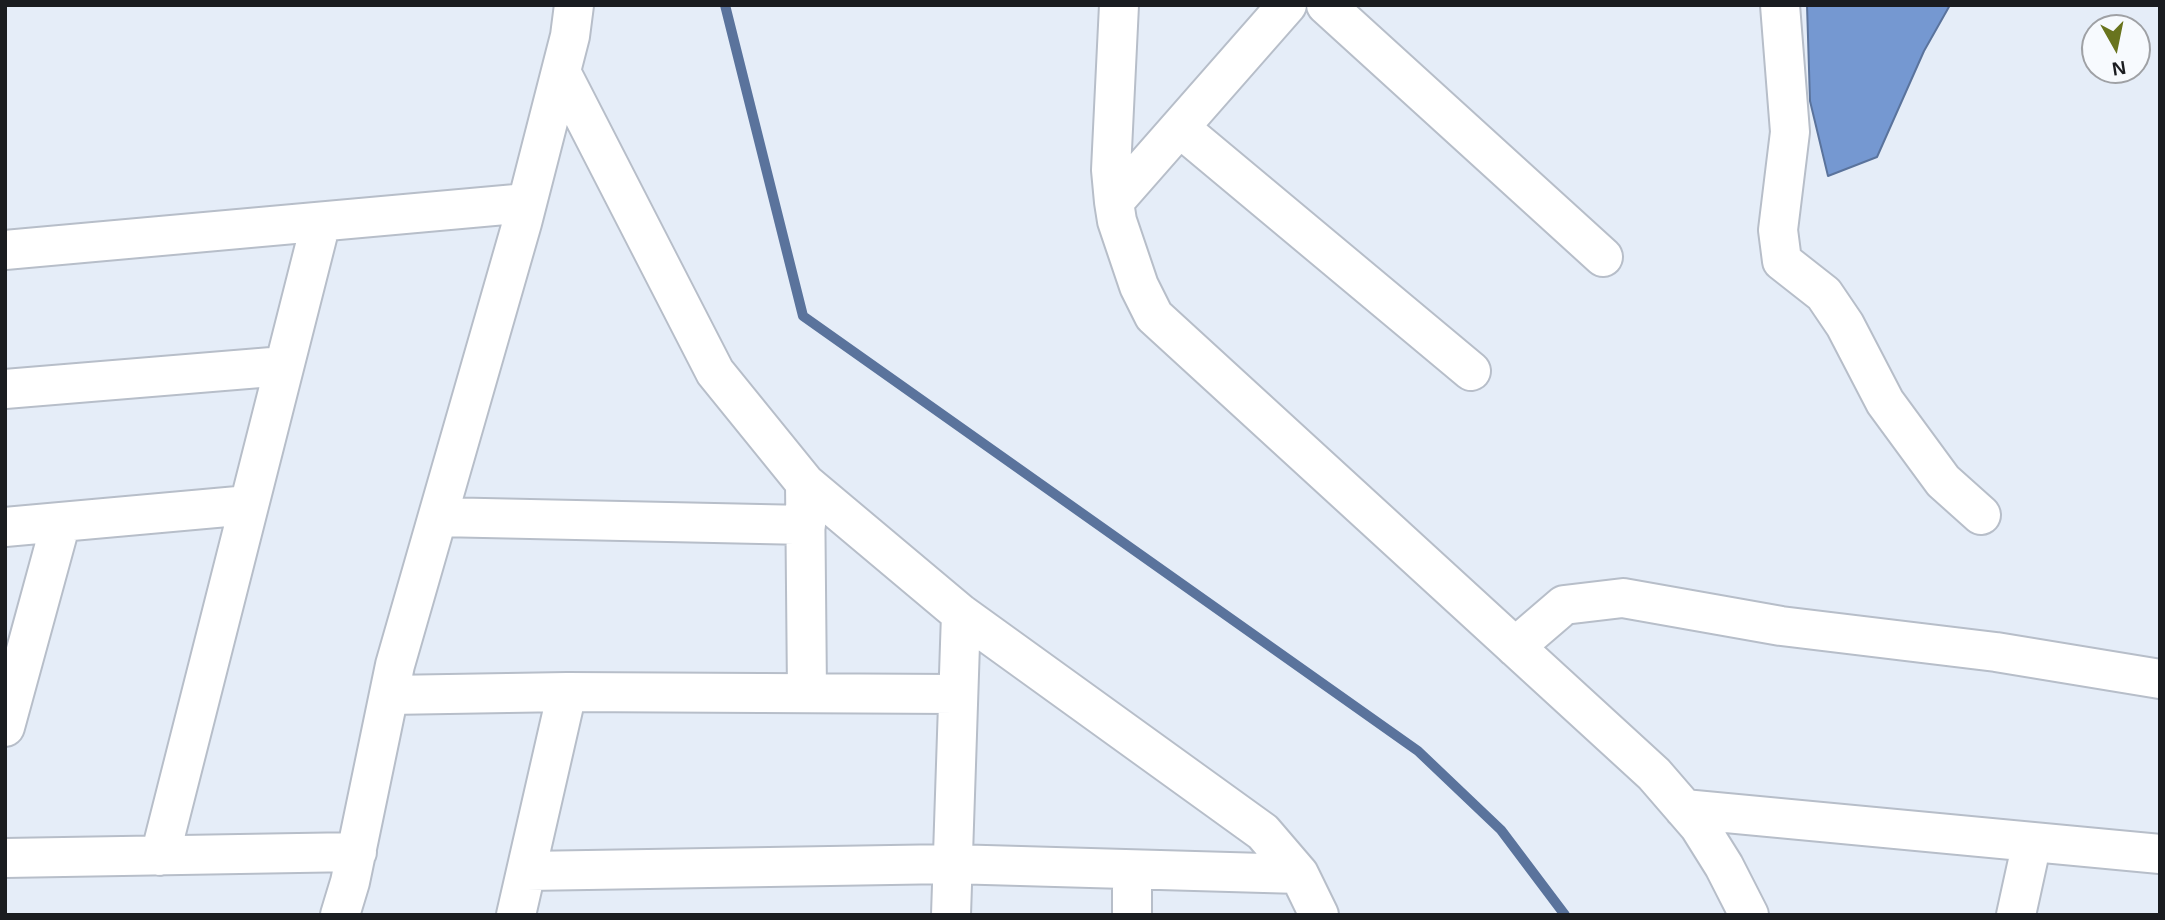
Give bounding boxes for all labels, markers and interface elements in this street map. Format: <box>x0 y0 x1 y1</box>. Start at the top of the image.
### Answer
north arrow <box>2081 14 2151 84</box>
text: N <box>2111 57 2127 80</box>

